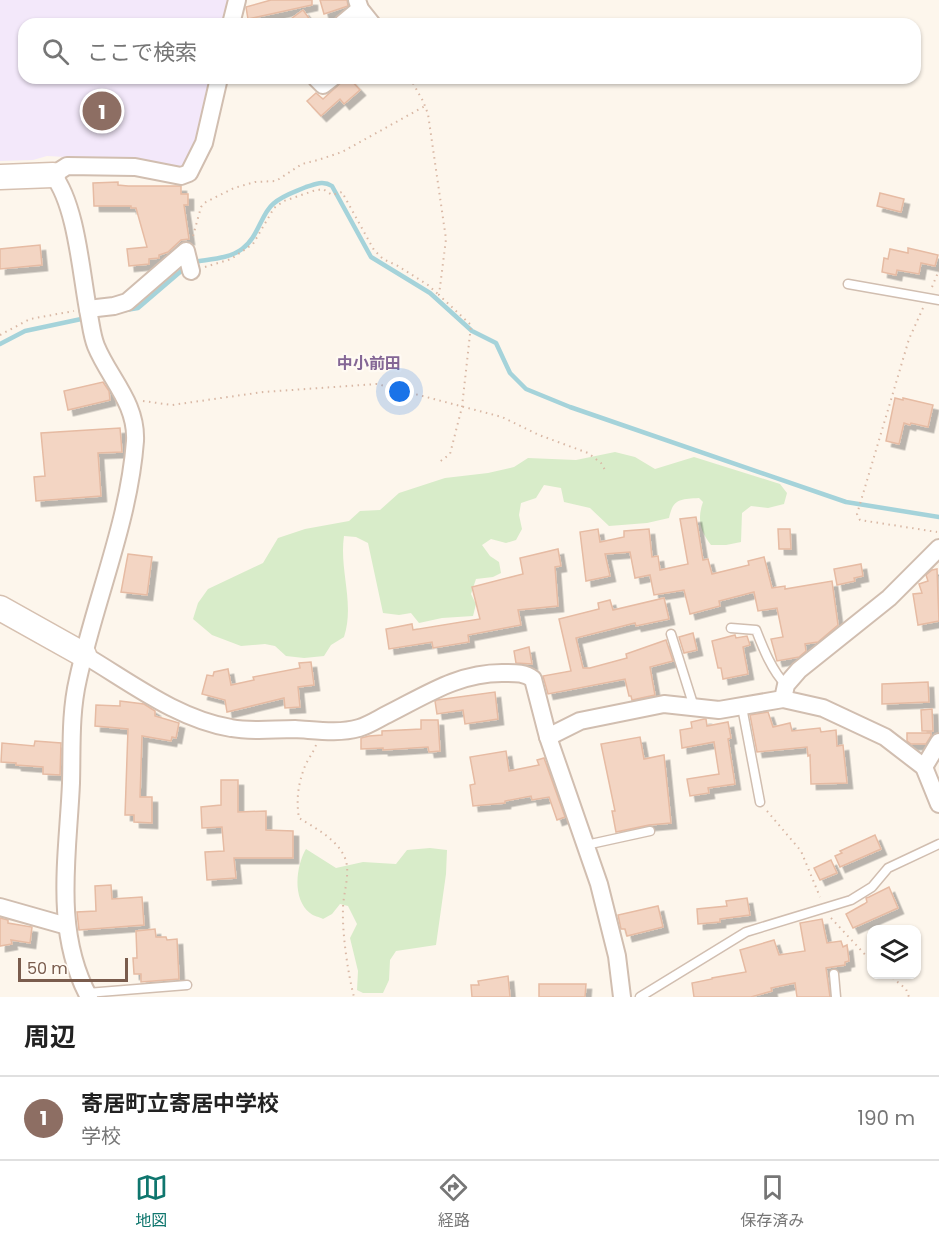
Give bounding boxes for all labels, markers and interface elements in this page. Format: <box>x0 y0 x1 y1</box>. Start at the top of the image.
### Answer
search box <box>18 18 921 84</box>
icon: search <box>39 35 72 68</box>
text: ここで検索 <box>87 37 197 68</box>
pin: 1 <box>82 88 122 134</box>
district label: 中小前田 <box>337 352 401 375</box>
your location <box>385 377 414 406</box>
map controls <box>867 925 921 979</box>
button: layers <box>867 925 921 979</box>
scale bar <box>18 955 128 982</box>
text: 50 m <box>27 957 68 980</box>
text: 周辺 <box>24 1019 76 1055</box>
text: 寄居町立寄居中学校 <box>81 1088 279 1119</box>
text: 1 <box>40 1104 47 1132</box>
text: 190 m <box>858 1104 915 1132</box>
text: 学校 <box>81 1122 121 1150</box>
tab: 地図 <box>135 1171 168 1233</box>
tab: 経路 <box>437 1171 470 1233</box>
tab: 保存済み <box>740 1171 804 1233</box>

